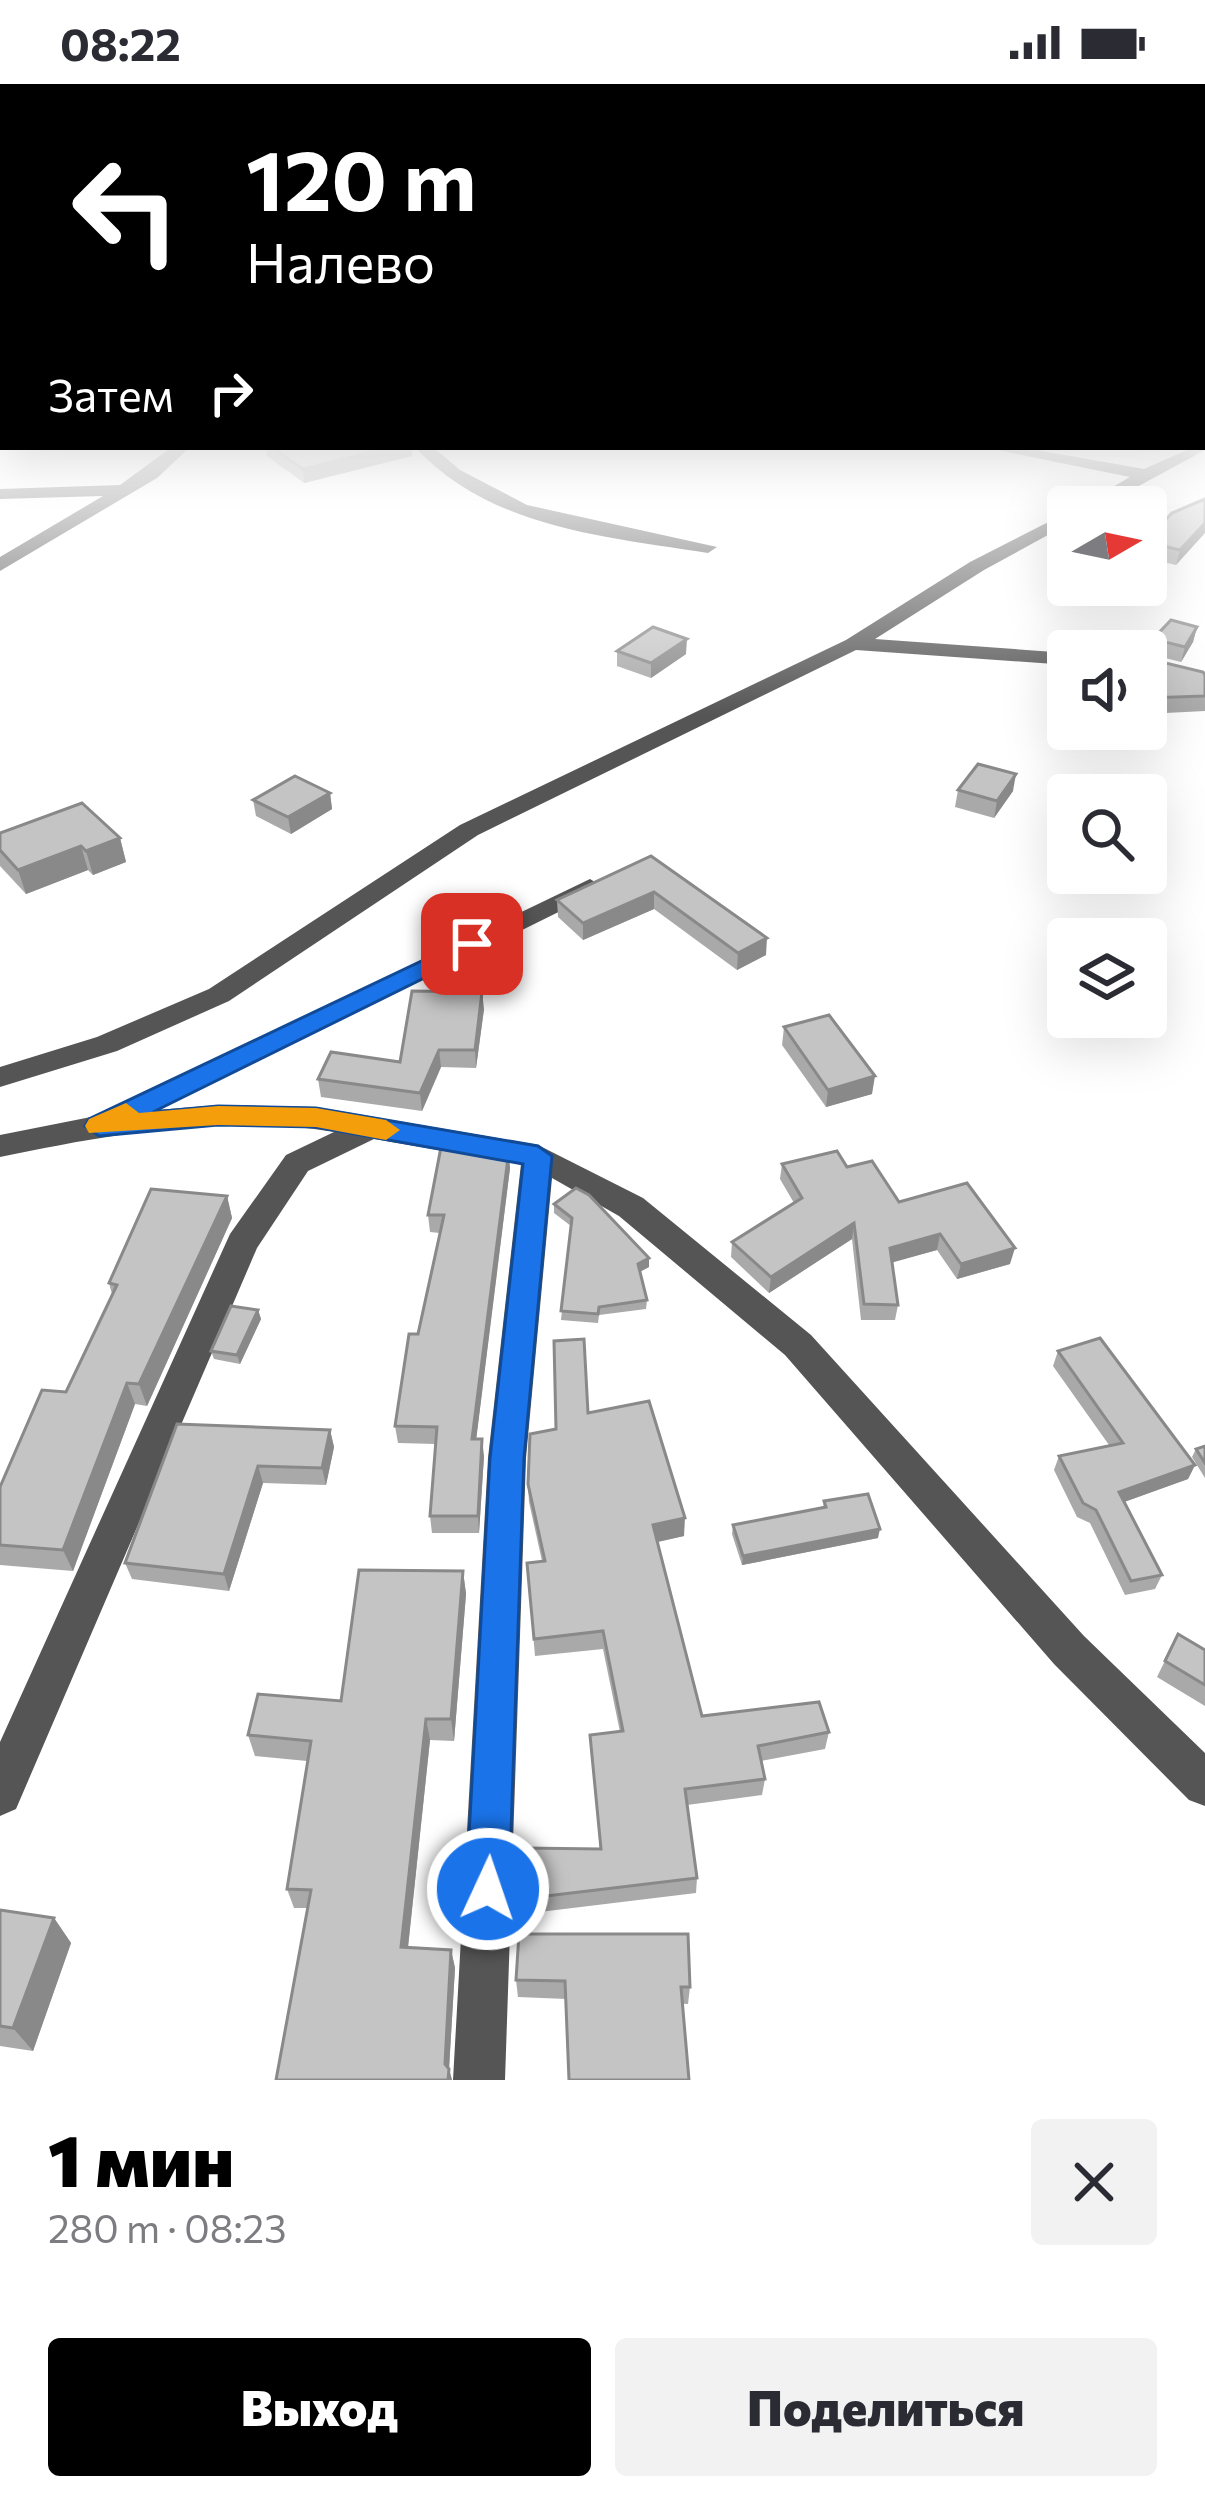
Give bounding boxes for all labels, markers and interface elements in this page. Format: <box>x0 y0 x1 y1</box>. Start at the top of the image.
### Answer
text: 08:22 <box>60 15 181 70</box>
text: 120 m <box>246 126 476 228</box>
icon: left <box>48 132 204 288</box>
text: Налево <box>246 228 435 294</box>
icon: right <box>198 360 264 426</box>
text: Затем <box>48 366 174 421</box>
north arrow <box>1047 486 1167 606</box>
map controls <box>1047 486 1167 1038</box>
button: sound <box>1047 630 1167 750</box>
button: search <box>1047 774 1167 894</box>
pin <box>421 893 523 995</box>
icon: arrive <box>439 911 505 977</box>
button: layers <box>1047 918 1167 1038</box>
position arrow <box>425 1826 551 1952</box>
text: 1 мин <box>48 2114 234 2202</box>
button: close <box>1031 2119 1157 2245</box>
text: 280 m · 08:23 <box>48 2203 286 2251</box>
button: Выход <box>48 2338 591 2476</box>
button: Поделиться <box>615 2338 1157 2476</box>

